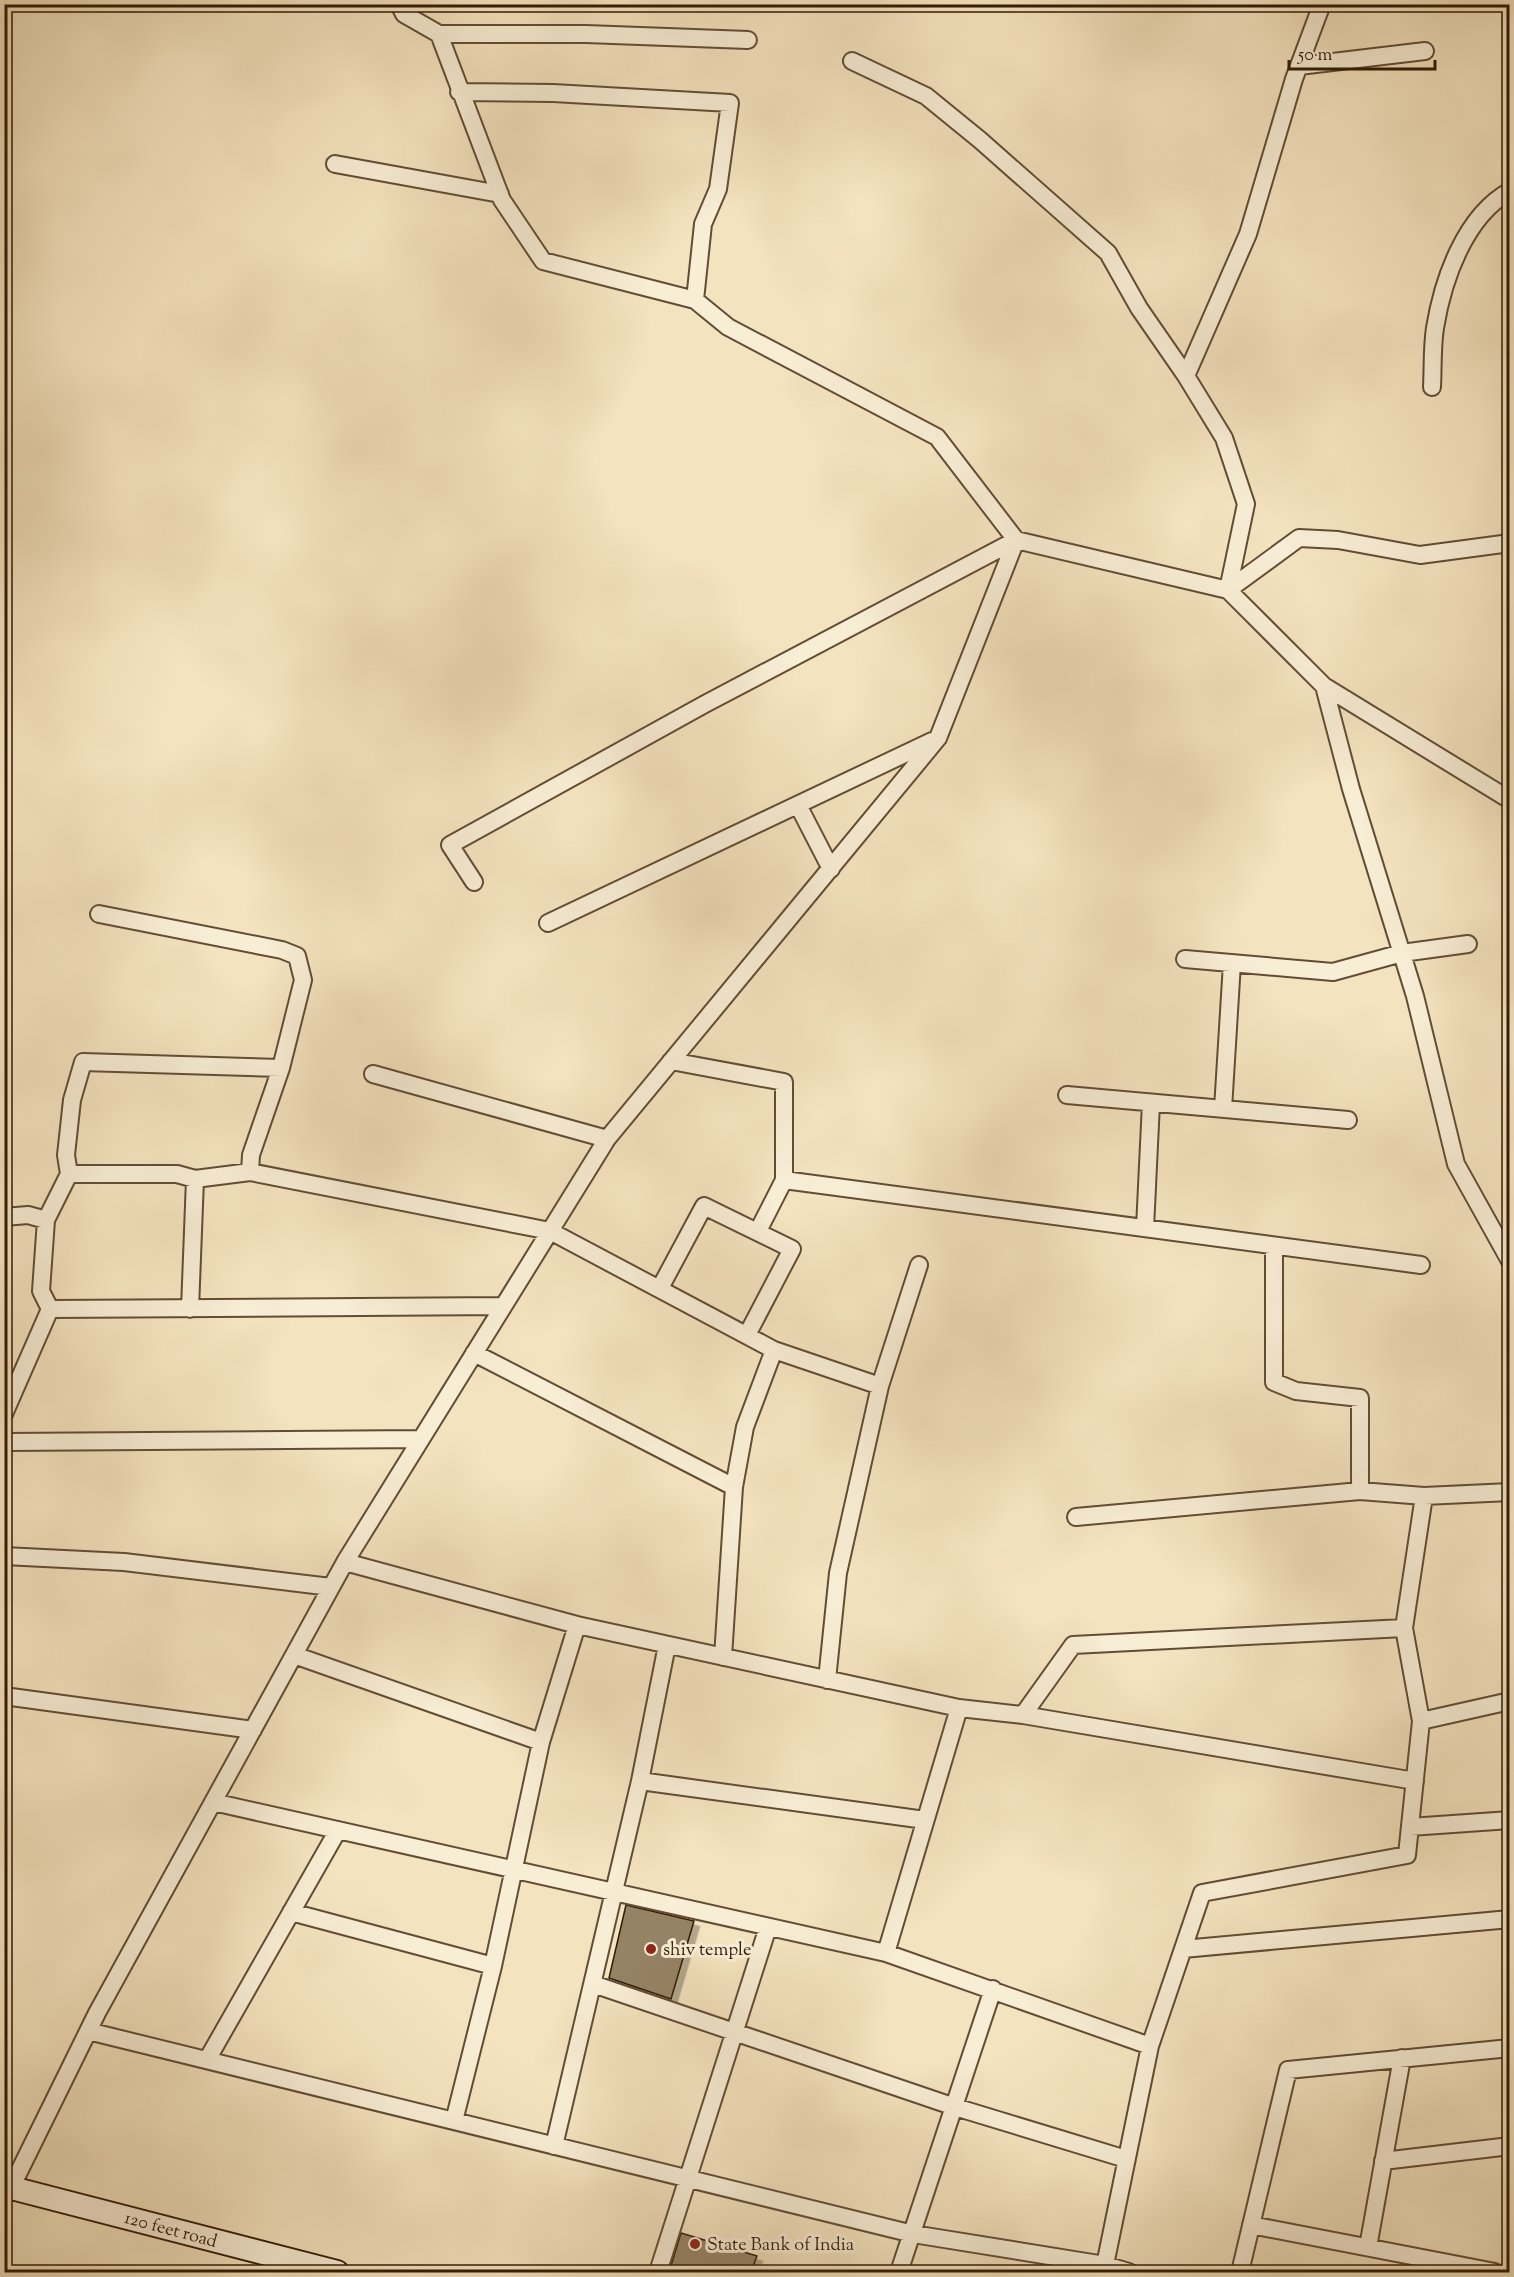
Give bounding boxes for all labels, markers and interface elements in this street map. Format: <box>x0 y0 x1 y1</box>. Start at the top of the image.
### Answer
scale bar <box>1289 33 1434 71</box>
text: 50 m <box>1297 43 1333 69</box>
place label: shiv temple <box>663 1938 751 1964</box>
marker: shiv temple <box>644 1942 658 1956</box>
street label: 120 feet road <box>121 2206 220 2256</box>
place label: State Bank of India <box>707 2233 854 2259</box>
marker: State Bank of India <box>688 2237 702 2251</box>

